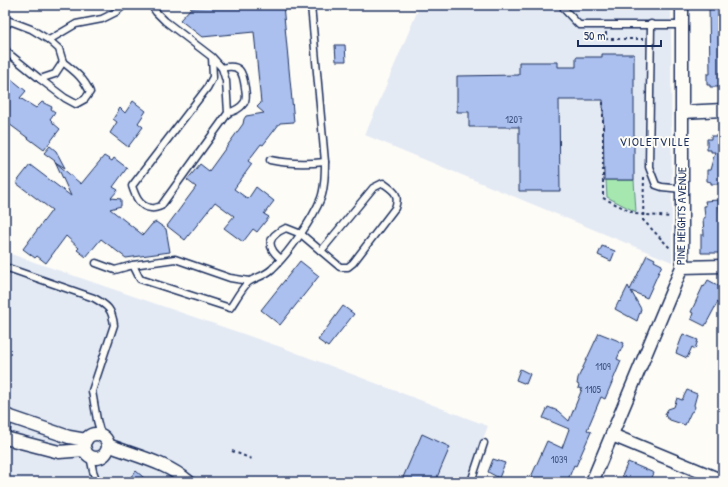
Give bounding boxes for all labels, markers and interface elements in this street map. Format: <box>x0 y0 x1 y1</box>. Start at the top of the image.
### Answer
scale bar <box>578 22 661 48</box>
text: 50 m <box>584 27 605 44</box>
house number: 1207 <box>505 113 523 126</box>
district label: VIOLETVILLE <box>619 132 691 150</box>
street label: PINE HEIGHTS AVENUE <box>672 166 690 265</box>
house number: 1109 <box>595 360 611 373</box>
house number: 1105 <box>585 383 602 396</box>
house number: 1039 <box>551 453 567 466</box>

